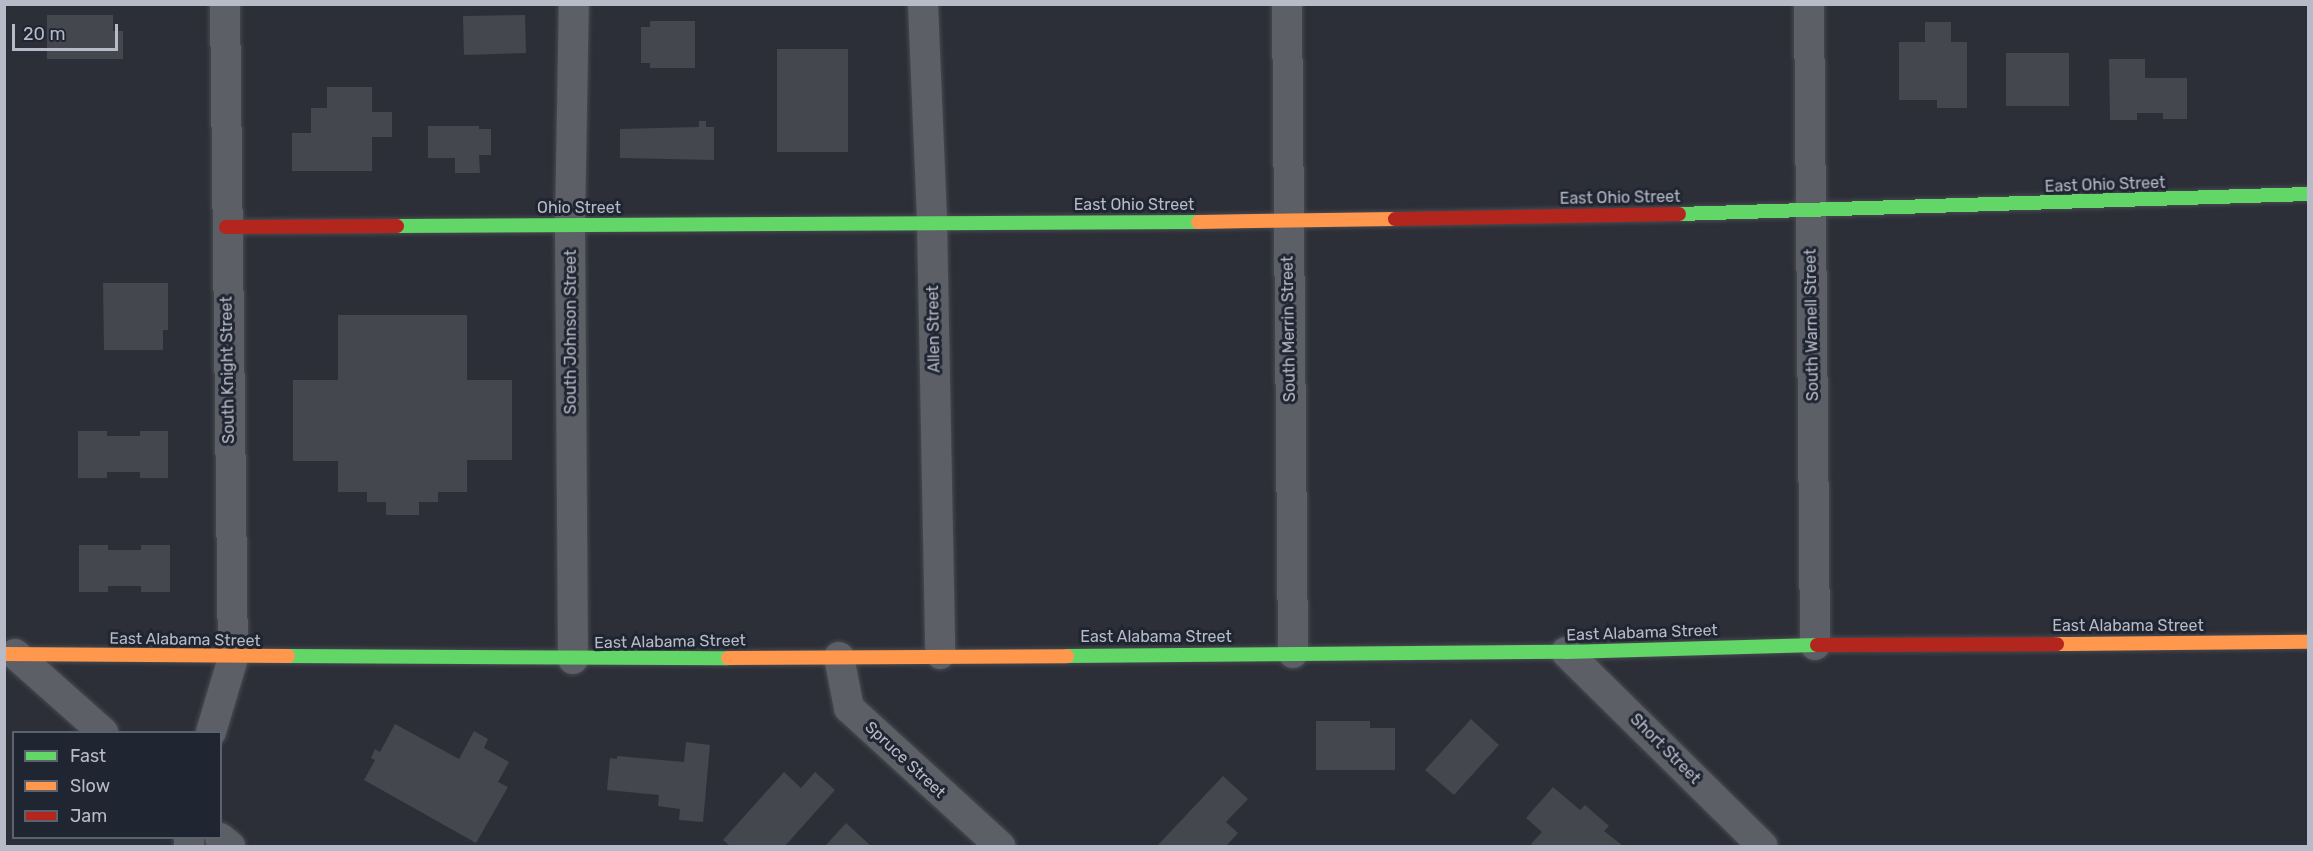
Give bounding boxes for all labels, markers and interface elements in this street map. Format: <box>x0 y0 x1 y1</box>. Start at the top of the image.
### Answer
scale bar <box>15 12 122 50</box>
text: 20 m <box>23 23 65 45</box>
street label: East Ohio Street <box>2044 173 2166 197</box>
street label: East Ohio Street <box>1560 187 1680 209</box>
street label: East Ohio Street <box>1074 195 1194 215</box>
street label: Ohio Street <box>537 198 621 218</box>
street label: South Warnell Street <box>1801 249 1823 401</box>
street label: South Johnson Street <box>561 250 581 414</box>
street label: South Merrin Street <box>1278 256 1300 402</box>
street label: Allen Street <box>924 285 944 373</box>
street label: South Knight Street <box>217 296 239 444</box>
street label: East Alabama Street <box>2052 616 2204 636</box>
street label: East Alabama Street <box>1566 621 1718 645</box>
street label: East Alabama Street <box>1080 627 1232 647</box>
street label: East Alabama Street <box>109 629 261 651</box>
street label: East Alabama Street <box>594 631 746 653</box>
street label: Short Street <box>1626 710 1704 788</box>
street label: Spruce Street <box>861 718 949 802</box>
legend <box>12 731 222 839</box>
text: Fast <box>70 745 106 767</box>
text: Slow <box>70 775 110 797</box>
text: Jam <box>70 805 107 827</box>

